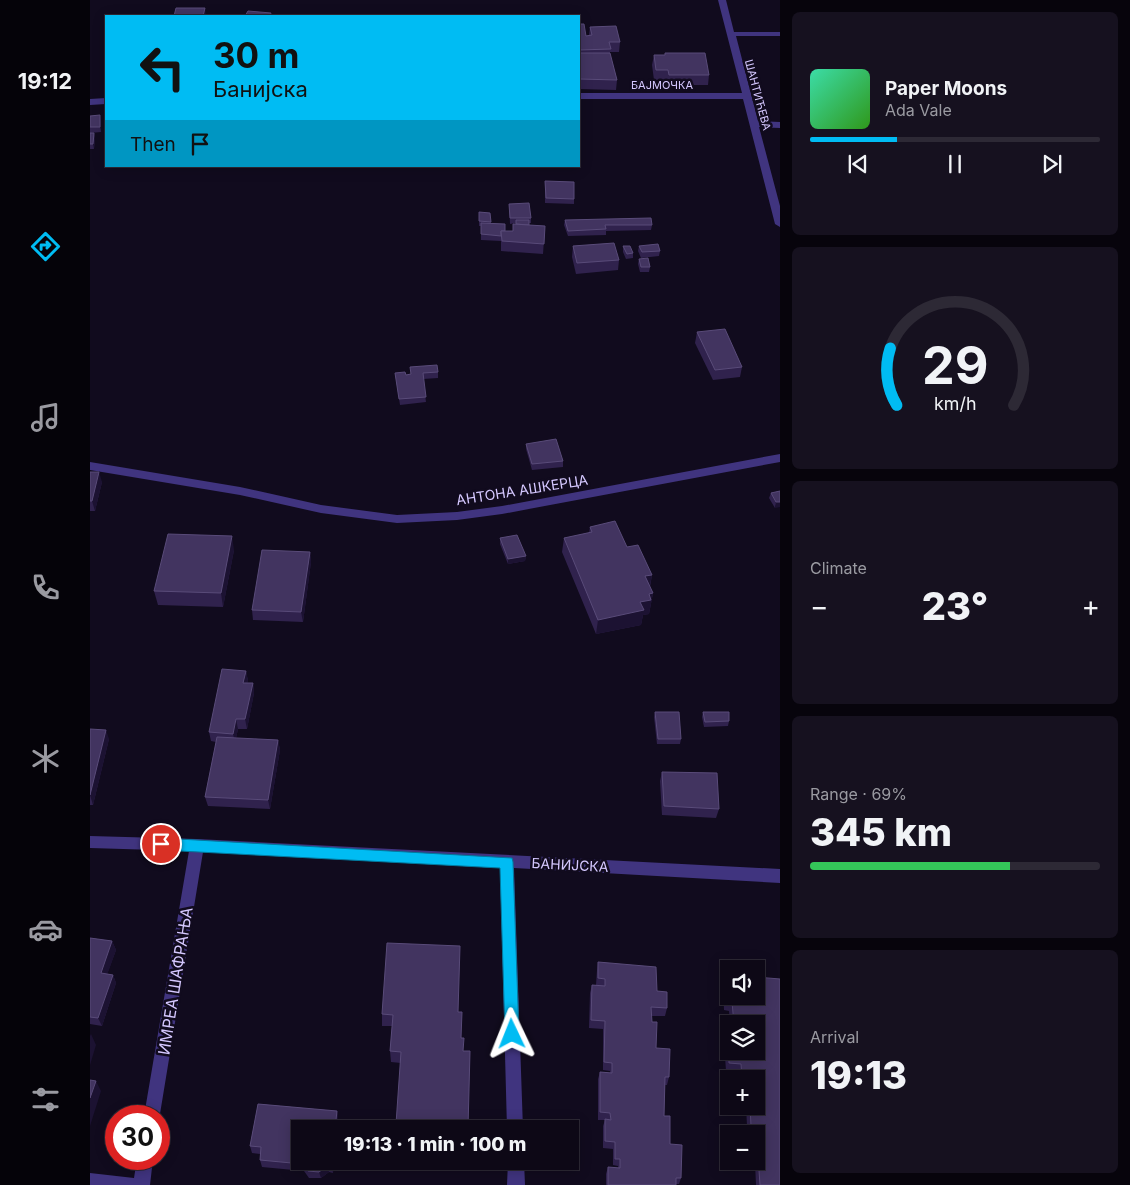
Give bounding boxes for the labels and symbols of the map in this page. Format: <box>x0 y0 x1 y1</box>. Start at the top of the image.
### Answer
street label: ШАНТИЋЕВА <box>742 58 774 132</box>
street label: БАЈМОЧКА <box>631 78 693 92</box>
street label: АНТОНА АШКЕРЦА <box>455 471 589 508</box>
pin <box>140 823 182 865</box>
street label: БАНИЈСКА <box>531 854 609 875</box>
street label: ИМРЕА ШАФРАЊА <box>153 906 197 1056</box>
position arrow <box>485 1007 537 1059</box>
speed limit sign: 30 <box>105 1105 170 1170</box>

